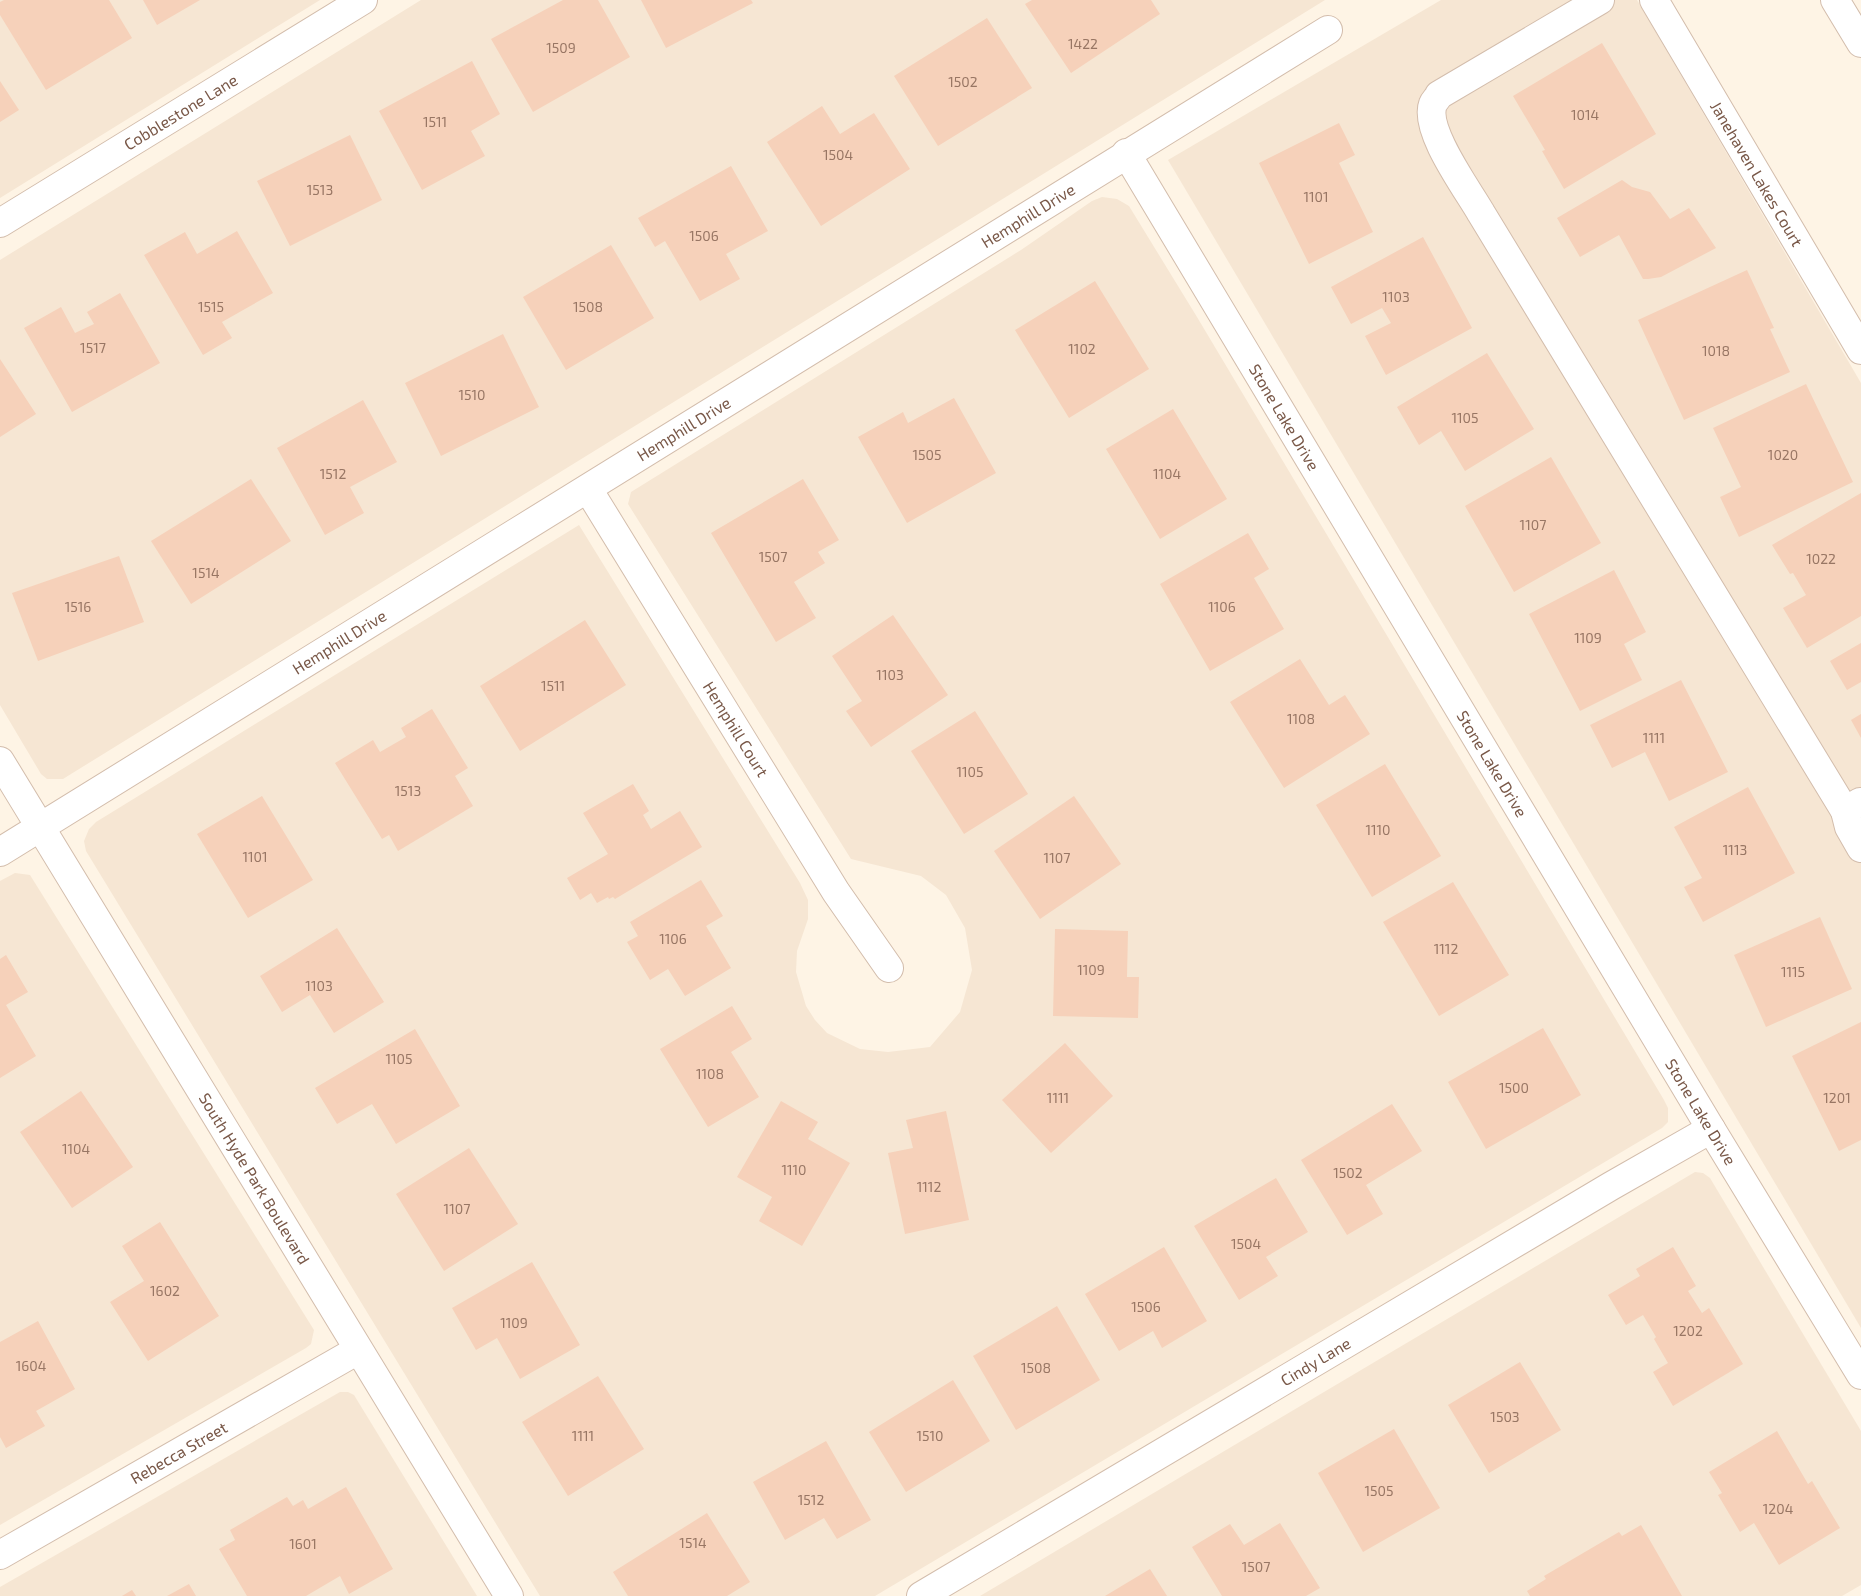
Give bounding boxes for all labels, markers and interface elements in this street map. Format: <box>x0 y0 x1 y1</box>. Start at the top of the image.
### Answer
house number: 1422 <box>1068 35 1098 52</box>
house number: 1509 <box>546 39 576 56</box>
street label: Cobblestone Lane <box>120 70 241 154</box>
house number: 1502 <box>948 73 978 90</box>
street label: Janehaven Lakes Court <box>1707 98 1807 250</box>
house number: 1014 <box>1571 106 1599 123</box>
house number: 1511 <box>423 113 447 130</box>
house number: 1504 <box>823 146 853 163</box>
street label: Hemphill Drive <box>977 179 1078 251</box>
house number: 1513 <box>307 181 333 198</box>
house number: 1101 <box>1303 188 1329 205</box>
house number: 1506 <box>689 227 719 244</box>
house number: 1103 <box>1382 288 1410 305</box>
house number: 1515 <box>198 298 224 315</box>
house number: 1508 <box>573 298 603 315</box>
house number: 1517 <box>80 339 106 356</box>
house number: 1102 <box>1068 340 1096 357</box>
house number: 1018 <box>1702 342 1730 359</box>
street label: Stone Lake Drive <box>1246 360 1324 474</box>
house number: 1510 <box>458 386 486 403</box>
street label: Hemphill Drive <box>633 392 734 465</box>
house number: 1105 <box>1451 409 1479 426</box>
house number: 1505 <box>912 446 942 463</box>
house number: 1020 <box>1768 446 1798 463</box>
house number: 1512 <box>320 465 346 482</box>
house number: 1104 <box>1153 465 1181 482</box>
house number: 1107 <box>1520 516 1546 533</box>
house number: 1507 <box>759 548 787 565</box>
house number: 1022 <box>1806 550 1836 567</box>
house number: 1514 <box>192 564 220 581</box>
house number: 1516 <box>65 598 91 615</box>
house number: 1106 <box>1208 598 1236 615</box>
street label: Hemphill Drive <box>289 605 389 678</box>
house number: 1109 <box>1574 629 1602 646</box>
house number: 1103 <box>876 666 904 683</box>
house number: 1511 <box>541 677 565 694</box>
street label: Hemphill Court <box>700 678 773 780</box>
street label: Stone Lake Drive <box>1453 707 1532 820</box>
house number: 1108 <box>1287 710 1315 727</box>
house number: 1111 <box>1643 729 1665 746</box>
house number: 1105 <box>956 763 984 780</box>
house number: 1513 <box>395 782 421 799</box>
house number: 1110 <box>1365 821 1391 838</box>
house number: 1113 <box>1723 841 1747 858</box>
house number: 1101 <box>242 848 268 865</box>
house number: 1107 <box>1044 849 1070 866</box>
house number: 1106 <box>659 930 687 947</box>
house number: 1112 <box>1434 940 1458 957</box>
house number: 1109 <box>1077 961 1105 978</box>
house number: 1115 <box>1781 963 1805 980</box>
house number: 1103 <box>305 977 333 994</box>
house number: 1105 <box>385 1050 413 1067</box>
street label: Stone Lake Drive <box>1662 1055 1741 1168</box>
house number: 1108 <box>696 1065 724 1082</box>
house number: 1500 <box>1499 1079 1529 1096</box>
street label: South Hyde Park Boulevard <box>196 1089 314 1267</box>
house number: 1111 <box>1047 1089 1069 1106</box>
house number: 1201 <box>1823 1089 1851 1106</box>
house number: 1104 <box>62 1140 90 1157</box>
house number: 1110 <box>781 1161 807 1178</box>
house number: 1502 <box>1333 1164 1363 1181</box>
house number: 1112 <box>917 1178 941 1195</box>
house number: 1107 <box>444 1200 470 1217</box>
house number: 1504 <box>1231 1235 1261 1252</box>
house number: 1602 <box>150 1282 180 1299</box>
house number: 1506 <box>1131 1298 1161 1315</box>
house number: 1109 <box>500 1314 528 1331</box>
house number: 1202 <box>1673 1322 1703 1339</box>
street label: Cindy Lane <box>1277 1333 1354 1389</box>
house number: 1604 <box>16 1357 46 1374</box>
house number: 1508 <box>1021 1359 1051 1376</box>
house number: 1503 <box>1490 1408 1520 1425</box>
street label: Rebecca Street <box>127 1417 230 1487</box>
house number: 1111 <box>572 1427 594 1444</box>
house number: 1510 <box>916 1427 944 1444</box>
house number: 1505 <box>1364 1482 1394 1499</box>
house number: 1512 <box>798 1491 824 1508</box>
house number: 1204 <box>1763 1500 1793 1517</box>
house number: 1514 <box>679 1534 707 1551</box>
house number: 1601 <box>289 1535 317 1552</box>
house number: 1507 <box>1242 1558 1270 1575</box>

